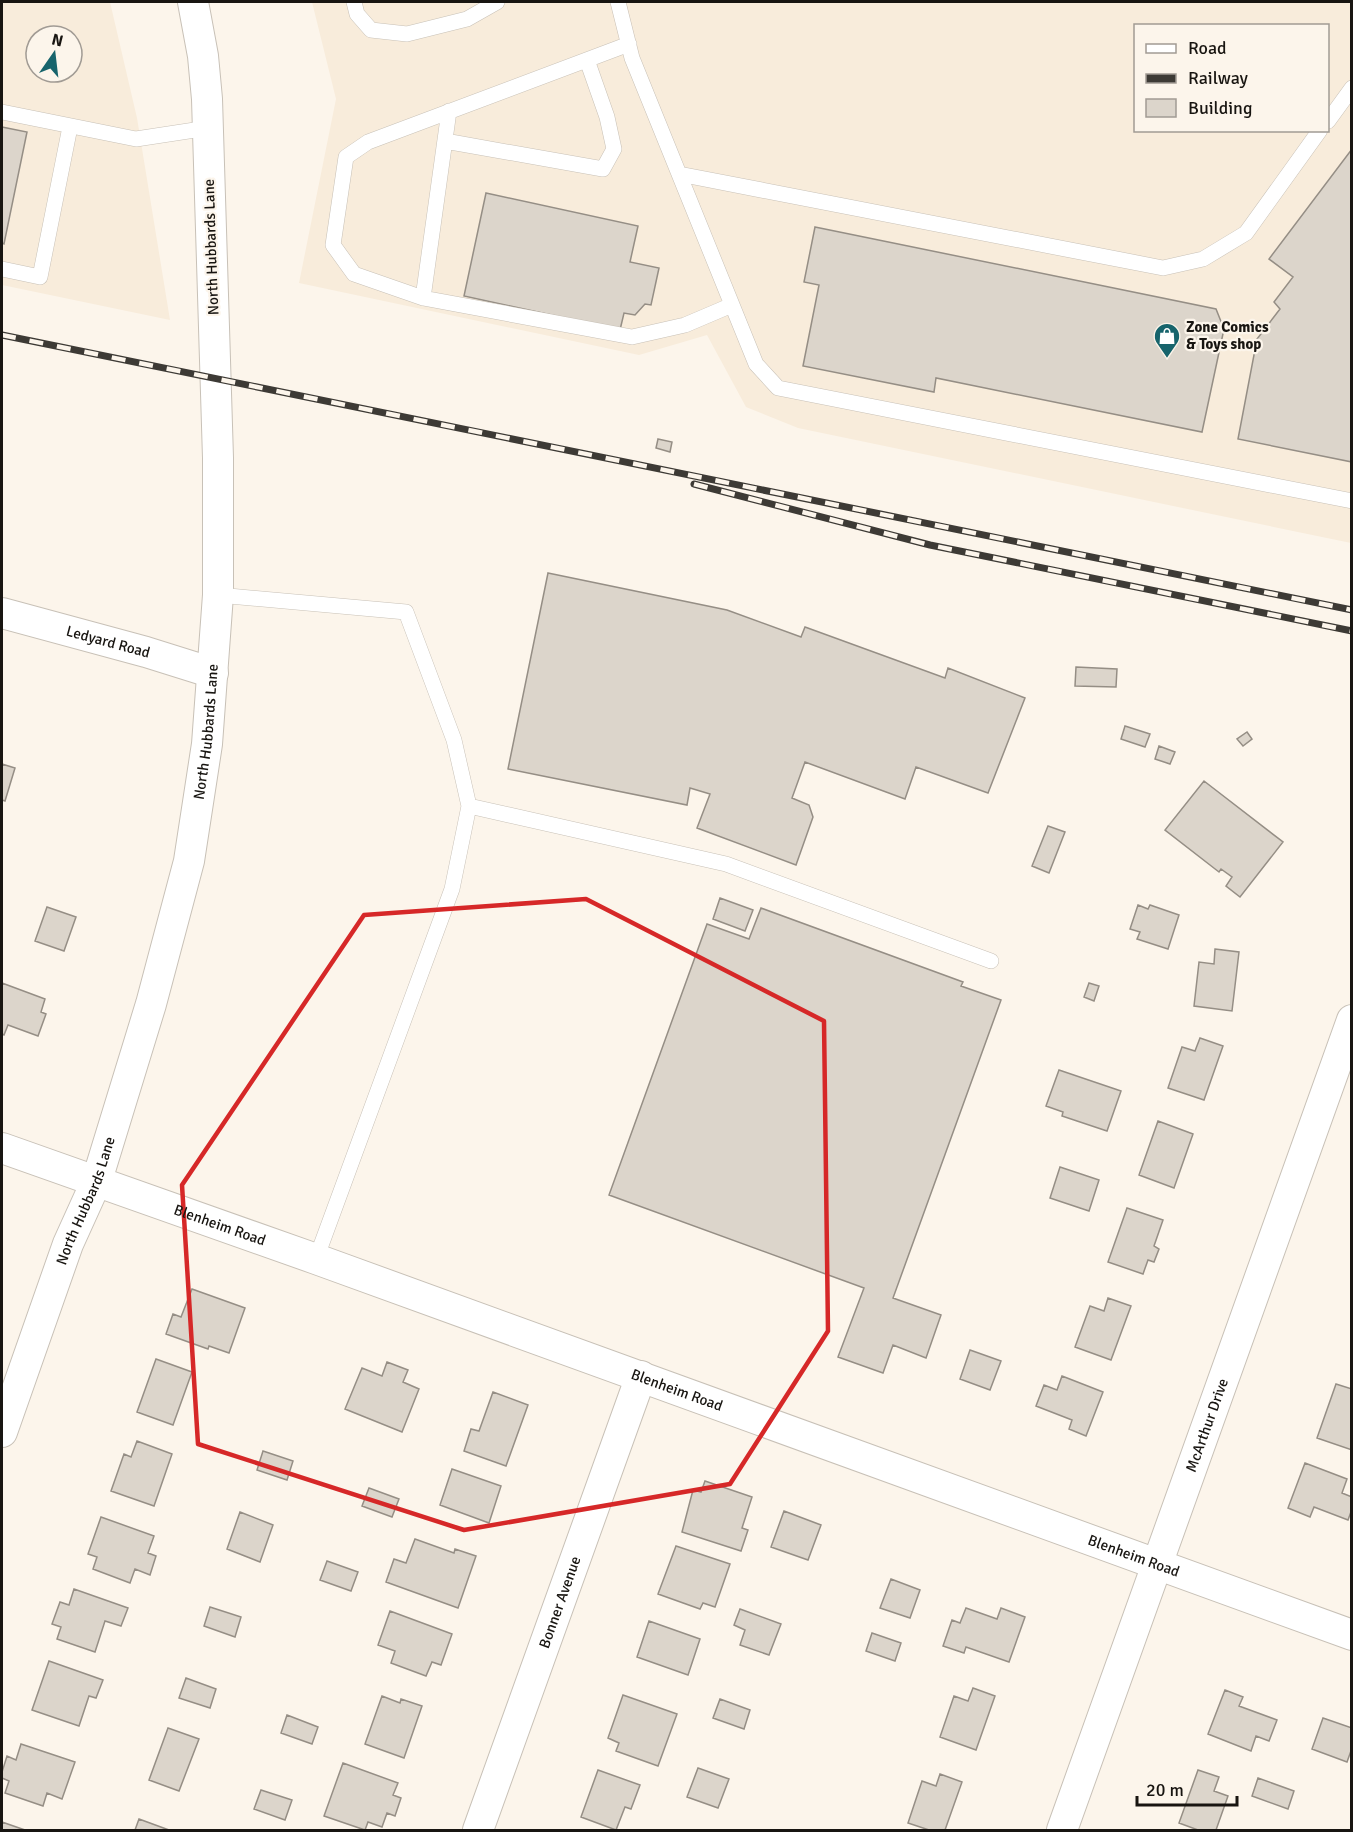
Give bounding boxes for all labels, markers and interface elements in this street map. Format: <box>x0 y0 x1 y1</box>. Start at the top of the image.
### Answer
north arrow <box>24 24 84 84</box>
legend <box>1134 24 1329 132</box>
text: N <box>50 29 65 51</box>
text: Road <box>1188 37 1227 59</box>
text: Railway <box>1188 67 1249 89</box>
text: Building <box>1188 97 1252 119</box>
street label: North Hubbards Lane <box>200 178 222 316</box>
place label: Zone Comics & Toys shop <box>1186 318 1269 353</box>
shop icon: Zone Comics & Toys shop <box>1152 321 1182 359</box>
street label: Ledyard Road <box>64 622 152 662</box>
street label: North Hubbards Lane <box>190 663 222 801</box>
street label: North Hubbards Lane <box>52 1135 119 1267</box>
street label: Blenheim Road <box>171 1200 268 1250</box>
street label: Blenheim Road <box>629 1365 725 1415</box>
street label: McArthur Drive <box>1182 1376 1232 1474</box>
street label: Blenheim Road <box>1085 1531 1182 1581</box>
street label: Bonner Avenue <box>535 1554 585 1651</box>
scale bar <box>1137 1769 1238 1807</box>
text: 20 m <box>1146 1779 1184 1801</box>

